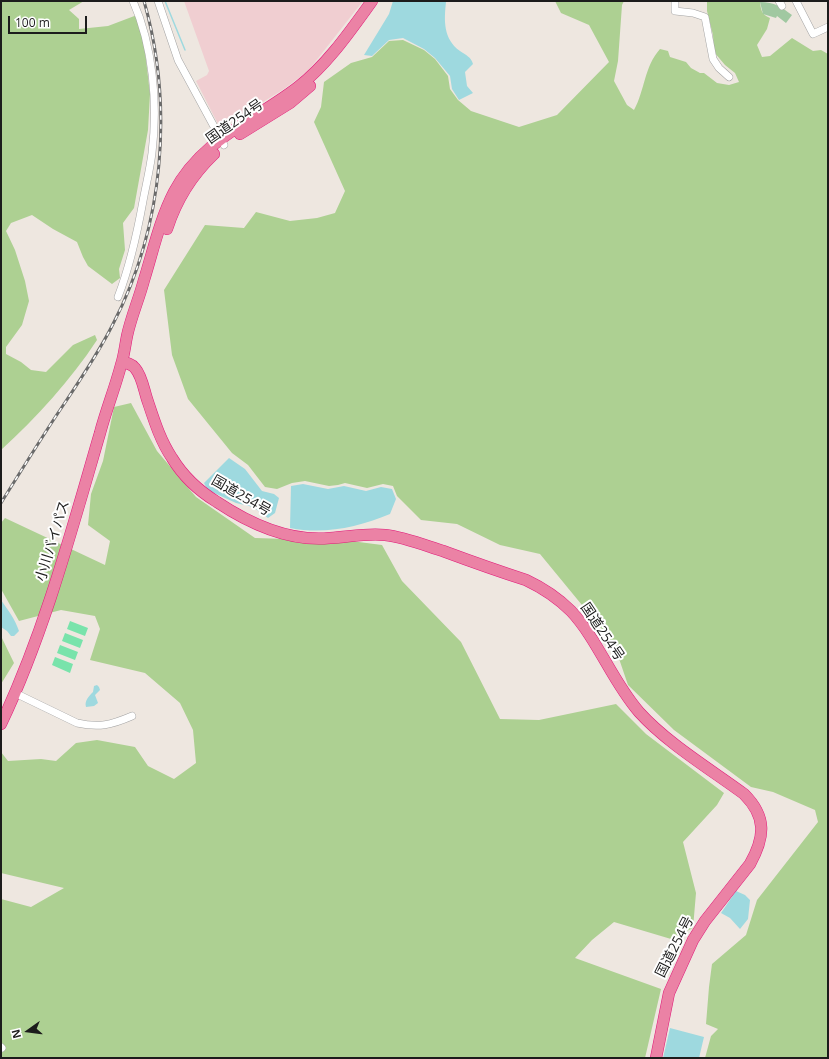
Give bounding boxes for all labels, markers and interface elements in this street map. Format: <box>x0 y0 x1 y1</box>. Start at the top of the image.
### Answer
scale bar <box>10 8 89 34</box>
text: 100 m <box>15 14 50 31</box>
street label: 国道254号 <box>203 96 267 148</box>
street label: 国道254号 <box>208 472 274 520</box>
street label: 小川バイパス <box>33 498 73 584</box>
street label: 国道254号 <box>577 600 627 664</box>
street label: 国道254号 <box>653 914 697 980</box>
north arrow <box>8 1011 48 1051</box>
text: N <box>8 1028 24 1040</box>

